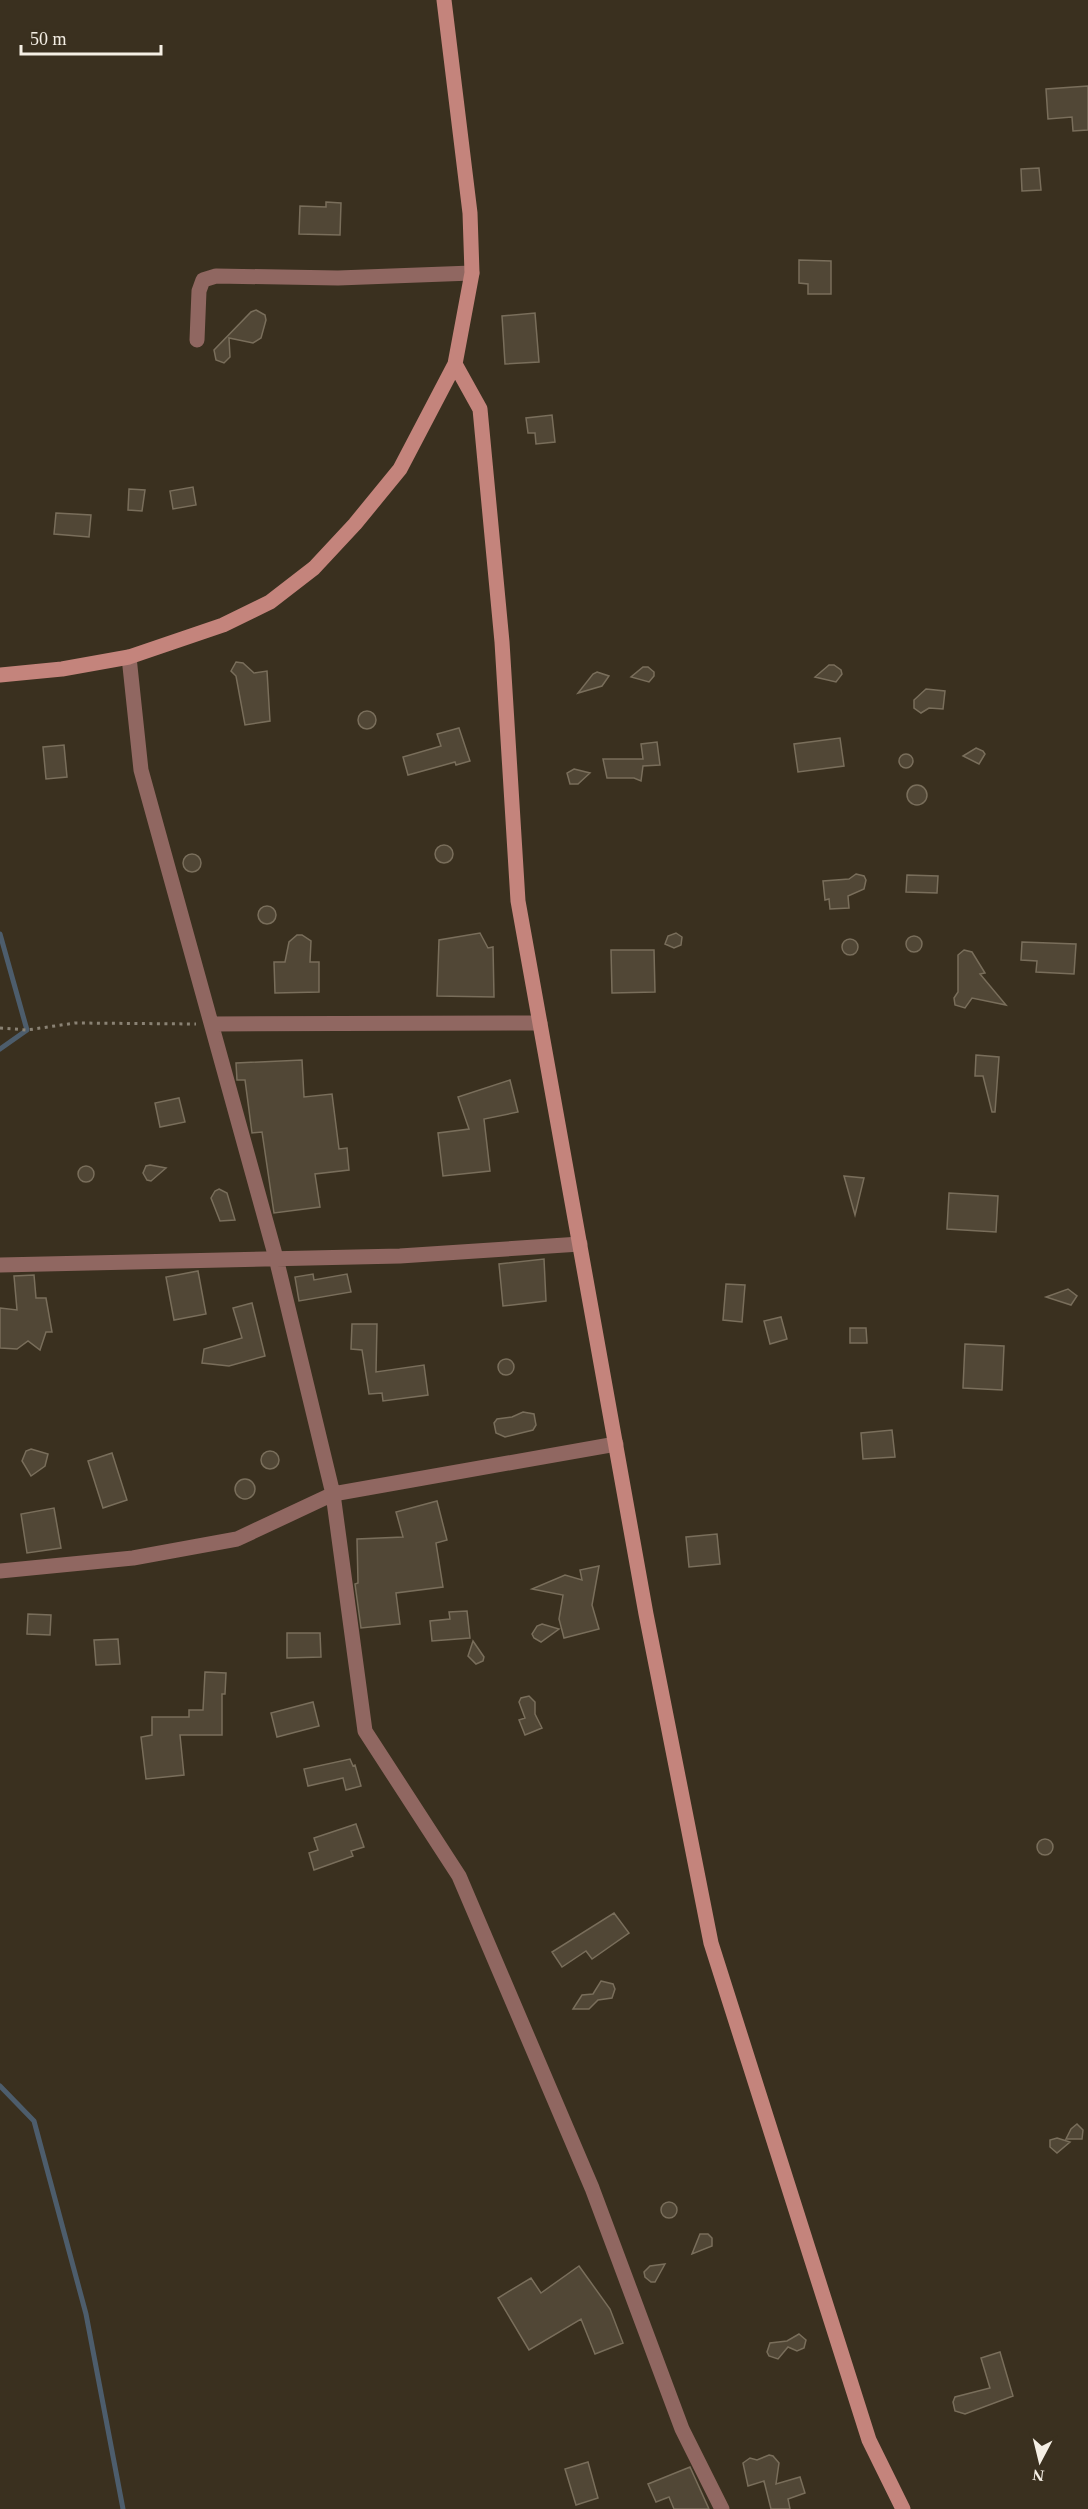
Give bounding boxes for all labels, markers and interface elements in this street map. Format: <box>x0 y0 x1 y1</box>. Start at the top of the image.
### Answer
scale bar <box>21 18 160 56</box>
text: 50 m <box>30 29 67 49</box>
north arrow <box>1010 2431 1070 2491</box>
text: N <box>1031 2466 1045 2485</box>

